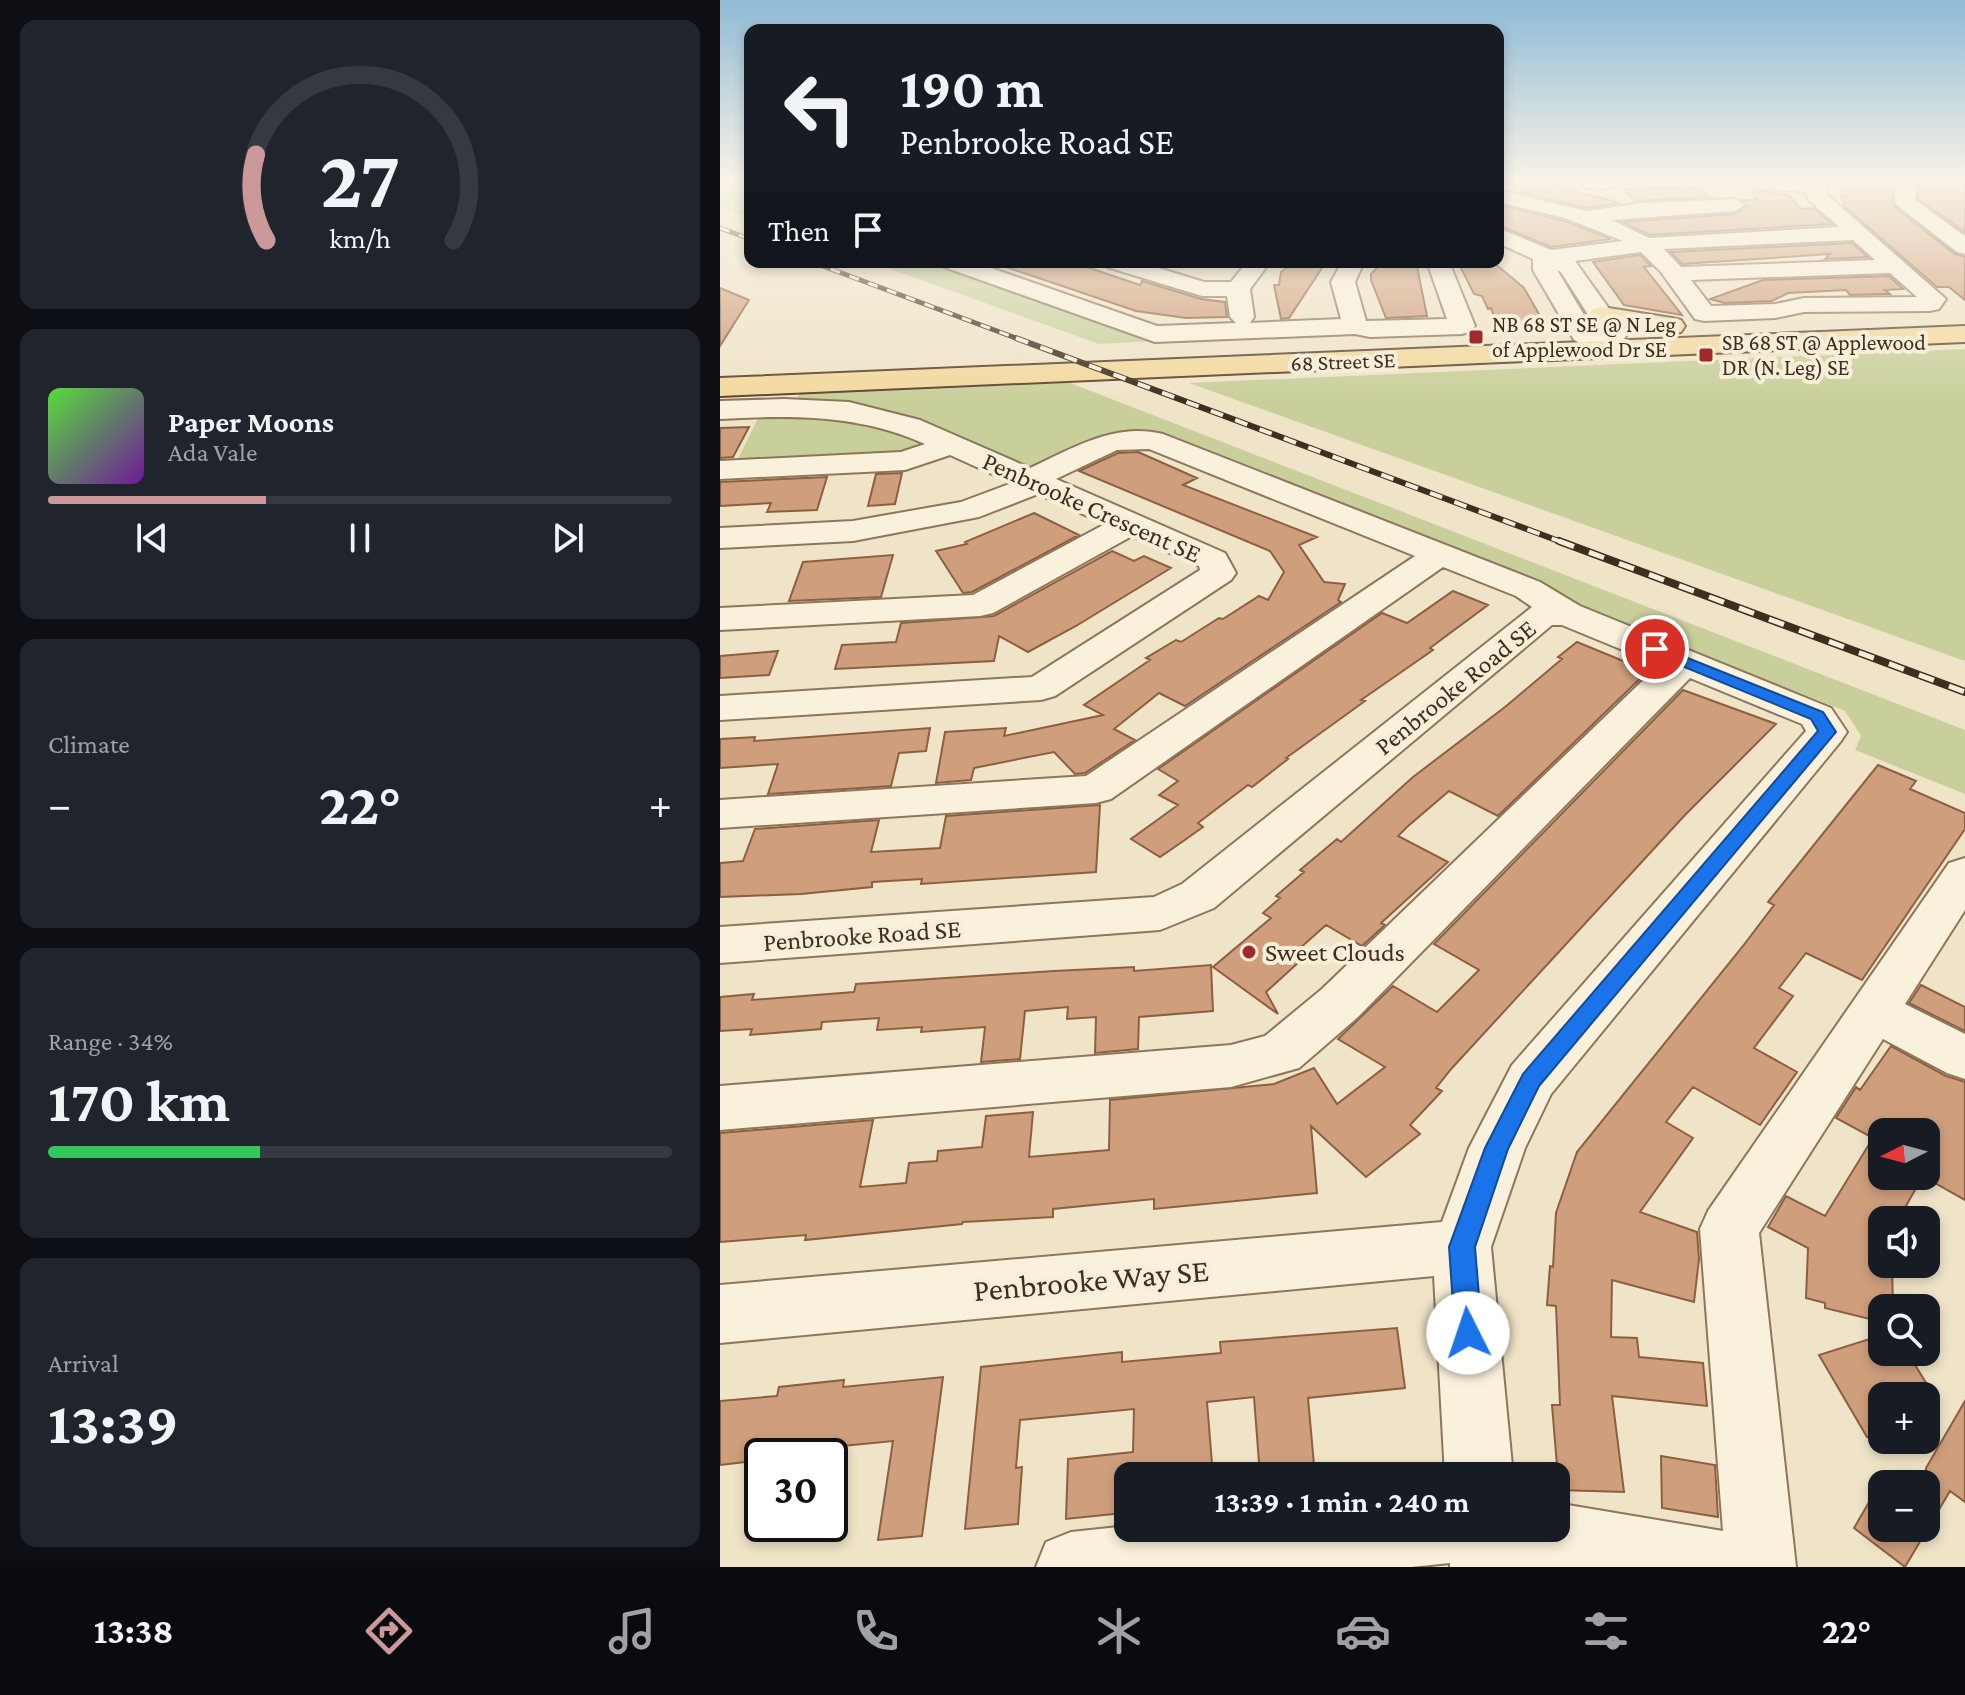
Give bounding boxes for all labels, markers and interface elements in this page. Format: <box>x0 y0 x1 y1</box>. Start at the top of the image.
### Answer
icon: left <box>768 56 872 160</box>
text: 190 m <box>900 57 1044 119</box>
text: Penbrooke Road SE <box>900 122 1174 162</box>
text: 27 <box>320 131 400 224</box>
icon: arrive <box>846 208 890 252</box>
text: Then <box>768 214 830 247</box>
text: km/h <box>329 222 391 254</box>
place label: NB 68 ST SE @ N Leg of Applewood Dr SE <box>1492 312 1676 362</box>
marker: NB 68 ST SE @ N Leg of Applewood Dr SE <box>1467 328 1485 346</box>
place label: SB 68 ST @ Applewood DR (N. Leg) SE <box>1722 330 1926 381</box>
marker: SB 68 ST @ Applewood DR (N. Leg) SE <box>1697 346 1715 364</box>
street label: 68 Street SE <box>1290 347 1396 376</box>
text: Paper Moons <box>168 405 334 438</box>
text: Ada Vale <box>168 438 257 467</box>
street label: Penbrooke Crescent SE <box>978 446 1205 569</box>
icon: previous <box>130 516 174 560</box>
icon: pause <box>338 516 382 560</box>
icon: next <box>546 516 590 560</box>
street label: Penbrooke Road SE <box>1369 614 1541 761</box>
pin <box>1621 615 1689 683</box>
icon: arrive <box>1633 627 1677 671</box>
text: Climate <box>48 730 130 759</box>
text: 22° <box>319 770 401 837</box>
text: − <box>48 780 71 828</box>
text: + <box>649 780 672 828</box>
street label: Penbrooke Road SE <box>762 914 962 957</box>
place label: Sweet Clouds <box>1265 938 1405 967</box>
marker: Sweet Clouds <box>1240 943 1258 961</box>
text: Range · 34% <box>48 1027 173 1056</box>
text: 170 km <box>48 1067 230 1134</box>
north arrow <box>1868 1118 1940 1190</box>
map controls <box>1868 1118 1940 1542</box>
button: sound <box>1868 1206 1940 1278</box>
street label: Penbrooke Way SE <box>972 1252 1210 1308</box>
position arrow <box>1426 1291 1510 1375</box>
button: search <box>1868 1294 1940 1366</box>
text: Arrival <box>48 1349 119 1378</box>
button: + <box>1868 1382 1940 1454</box>
text: 13:39 <box>48 1389 178 1456</box>
speed limit sign: 30 <box>744 1438 848 1542</box>
button: − <box>1868 1470 1940 1542</box>
text: 13:39 · 1 min · 240 m <box>1215 1485 1469 1518</box>
icon: directions <box>361 1603 417 1659</box>
icon: music <box>604 1603 660 1659</box>
icon: phone <box>848 1603 904 1659</box>
icon: climate <box>1091 1603 1147 1659</box>
icon: car <box>1335 1603 1391 1659</box>
icon: filters <box>1578 1603 1634 1659</box>
text: 13:38 <box>94 1611 173 1651</box>
text: 22° <box>1822 1611 1871 1651</box>

